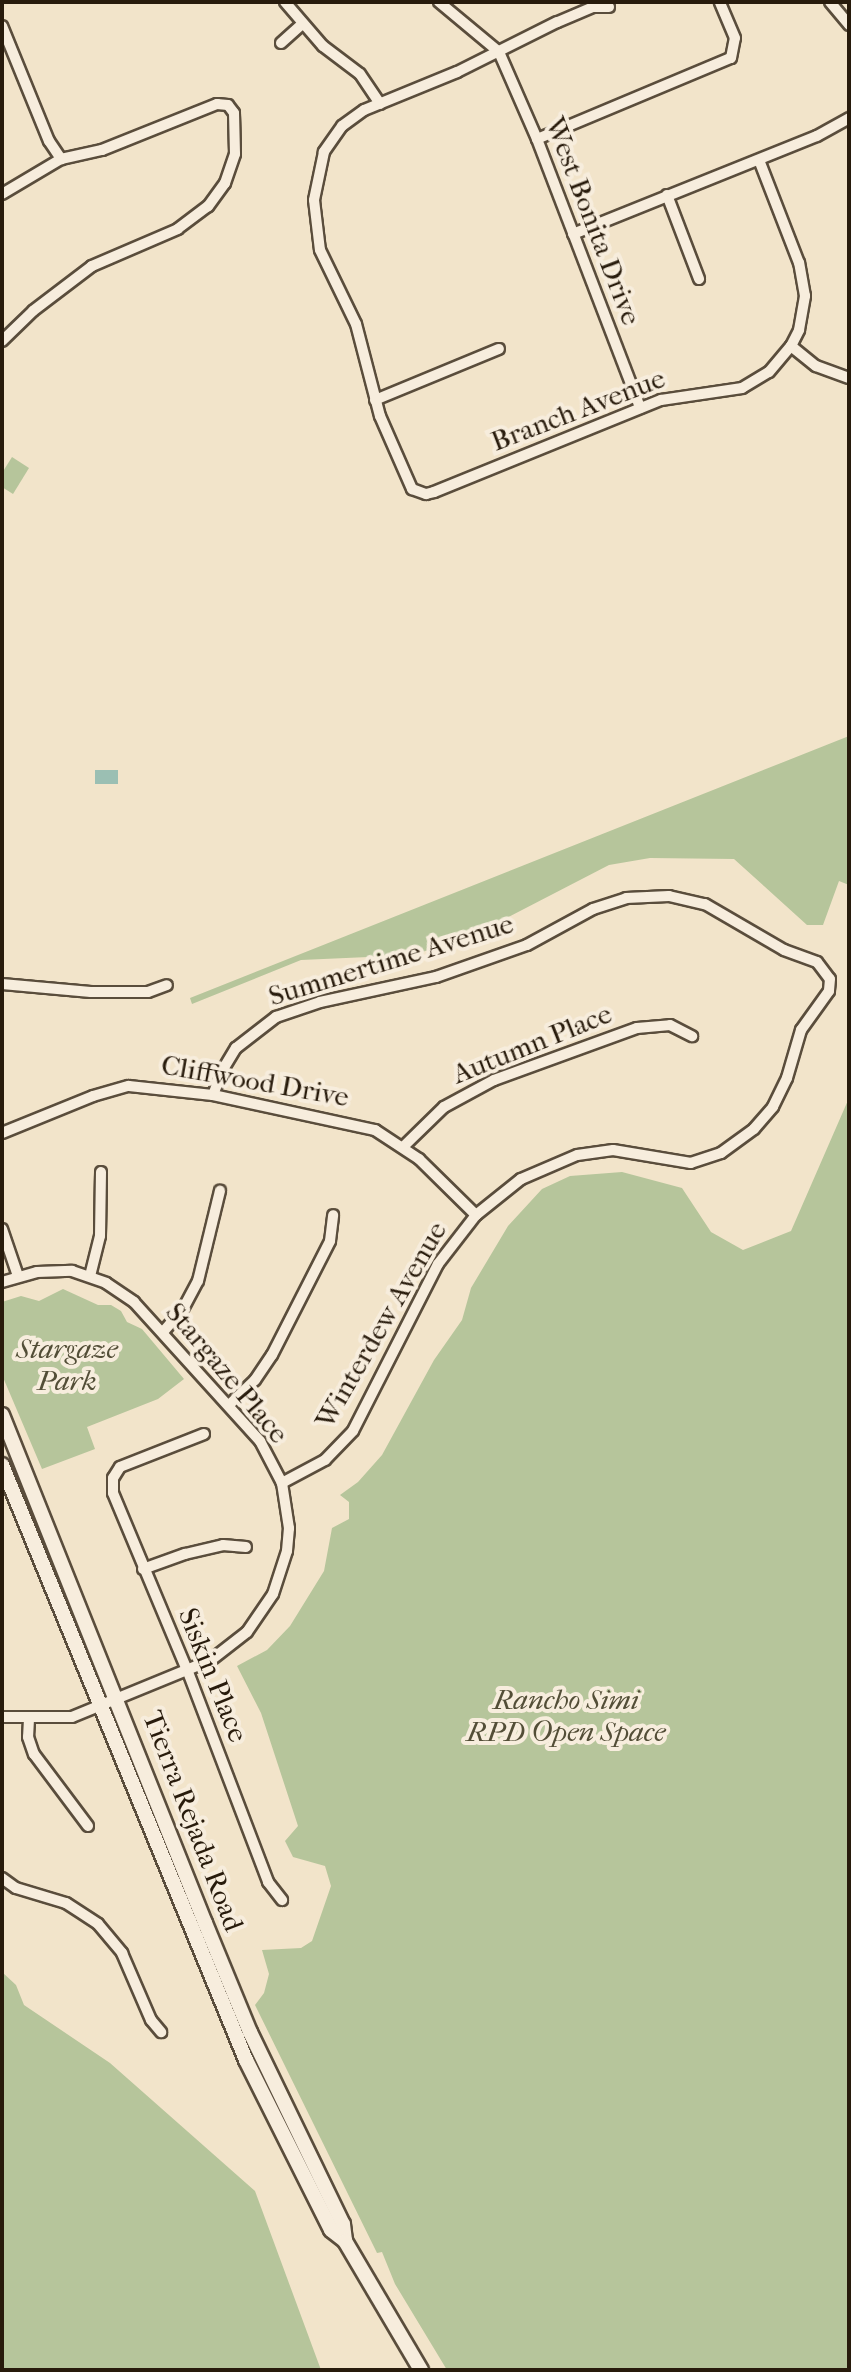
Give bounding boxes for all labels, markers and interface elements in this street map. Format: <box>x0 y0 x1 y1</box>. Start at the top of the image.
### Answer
street label: West Bonita Drive <box>538 112 648 330</box>
street label: Branch Avenue <box>486 361 670 459</box>
street label: Summertime Avenue <box>265 907 517 1013</box>
street label: Autumn Place <box>447 997 617 1091</box>
street label: Cliffwood Drive <box>159 1048 351 1114</box>
street label: Winterdew Avenue <box>308 1216 454 1434</box>
street label: Stargaze Place <box>158 1296 296 1450</box>
park label: Stargaze Park <box>16 1332 118 1398</box>
street label: Siskin Place <box>171 1603 255 1747</box>
park label: Rancho Simi RPD Open Space <box>466 1683 666 1749</box>
street label: Tierra Rejada Road <box>135 1706 251 1936</box>

